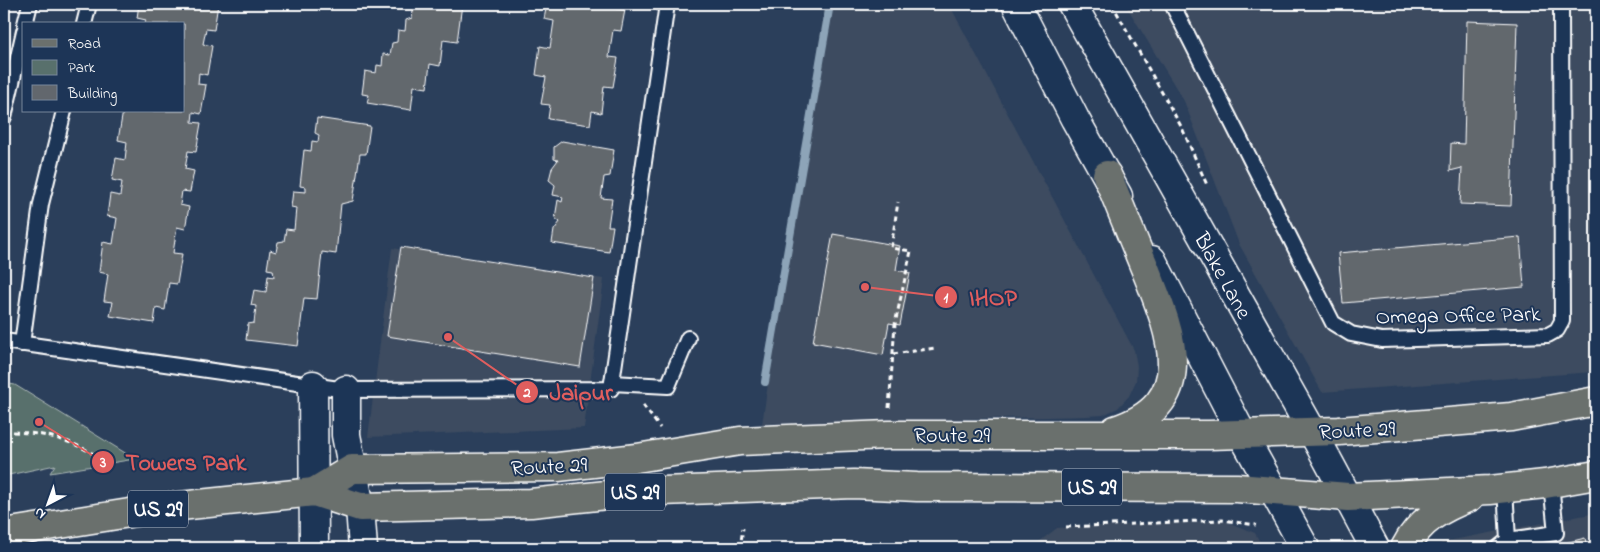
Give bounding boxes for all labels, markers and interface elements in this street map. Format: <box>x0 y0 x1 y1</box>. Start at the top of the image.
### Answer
legend <box>22 22 185 112</box>
text: Road <box>68 33 101 55</box>
text: Park <box>68 57 96 79</box>
text: Building <box>67 83 117 106</box>
street label: Blake Lane <box>1184 226 1258 326</box>
callout: IHOP <box>934 277 1027 316</box>
text: IHOP <box>969 282 1017 317</box>
text: 1 <box>944 287 949 309</box>
street label: Omega Office Park <box>1375 300 1541 335</box>
callout: Jaipur <box>515 372 623 411</box>
text: Jaipur <box>549 377 613 412</box>
text: 2 <box>522 382 531 404</box>
street label: Route 29 <box>1318 414 1397 450</box>
street label: Route 29 <box>914 421 991 453</box>
callout: Towers Park <box>90 442 256 481</box>
text: Towers Park <box>126 447 247 482</box>
street label: Route 29 <box>510 450 589 486</box>
text: 3 <box>99 452 106 474</box>
road number: US 29 <box>1062 468 1122 506</box>
road number: US 29 <box>605 474 665 511</box>
north arrow <box>22 480 72 530</box>
road number: US 29 <box>128 490 188 528</box>
text: N <box>30 502 51 524</box>

